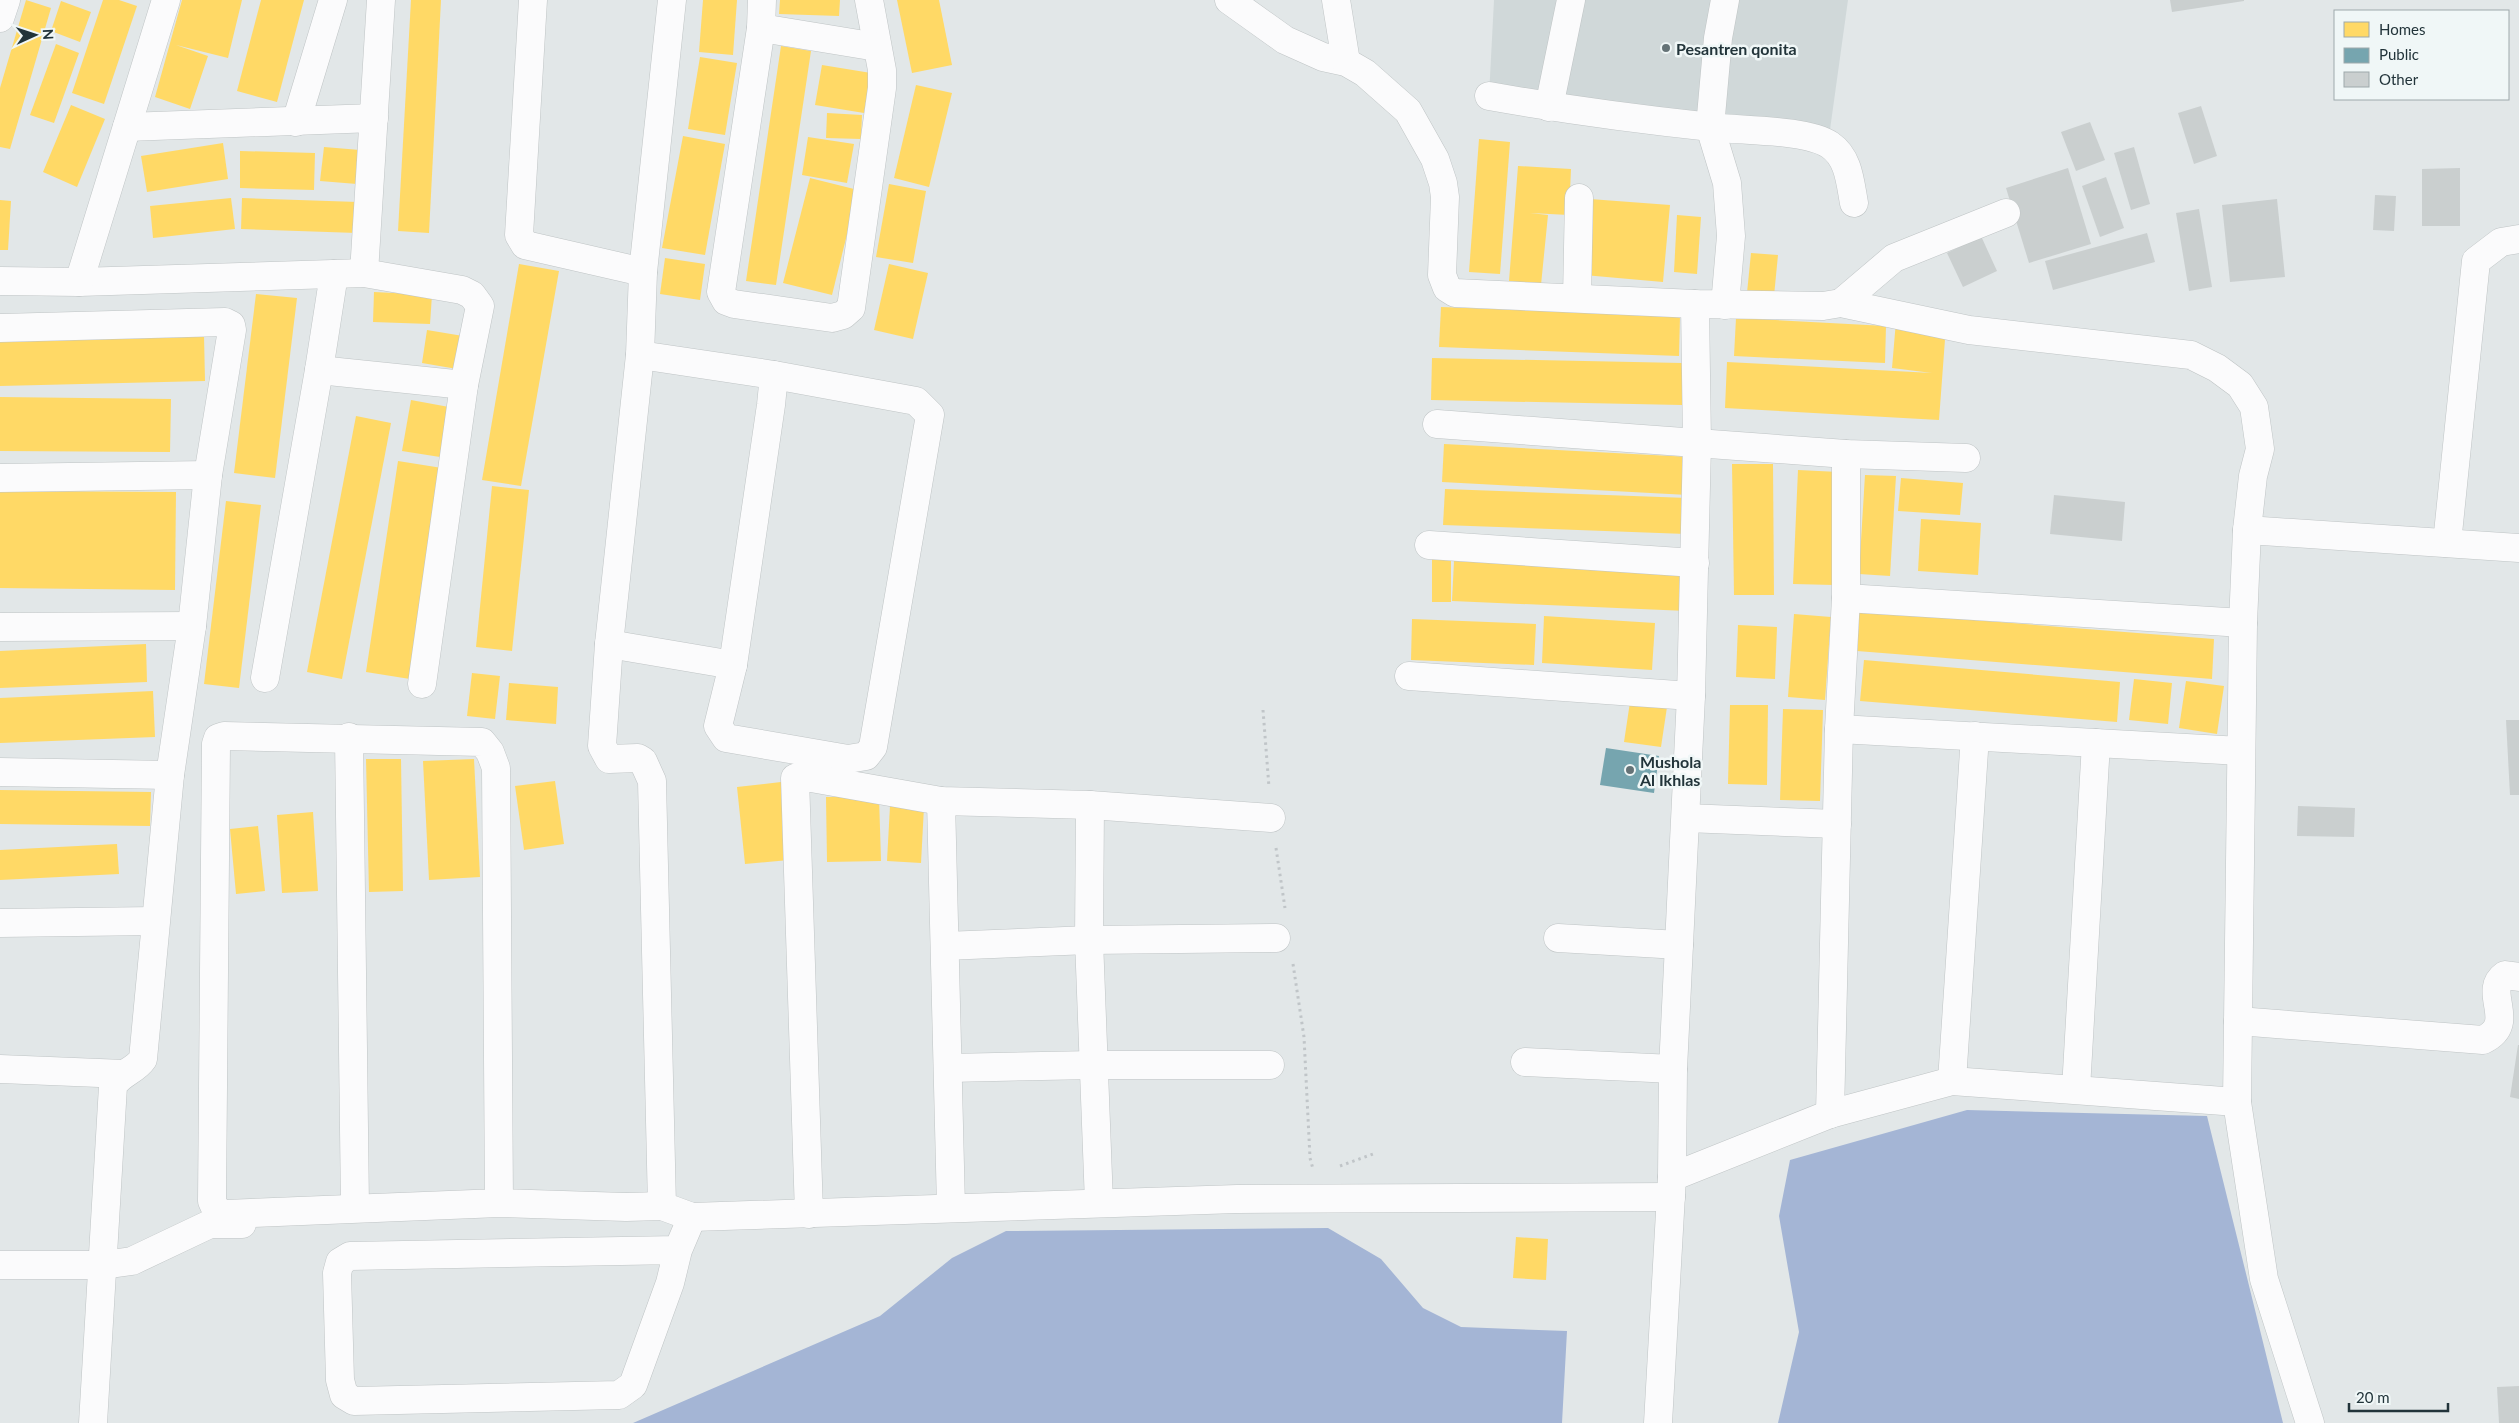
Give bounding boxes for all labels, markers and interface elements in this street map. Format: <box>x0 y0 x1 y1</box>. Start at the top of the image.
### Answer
north arrow <box>10 10 60 60</box>
legend <box>2334 10 2509 100</box>
text: Homes <box>2379 20 2425 38</box>
text: N <box>40 28 57 40</box>
place label: Pesantren qonita <box>1676 39 1797 58</box>
marker: Pesantren qonita <box>1660 42 1672 54</box>
text: Public <box>2379 45 2419 63</box>
text: Other <box>2379 70 2419 88</box>
place label: Mushola Al Ikhlas <box>1639 752 1701 789</box>
marker: Mushola Al Ikhlas <box>1624 764 1636 776</box>
scale bar <box>2349 1380 2448 1412</box>
text: 20 m <box>2356 1388 2390 1406</box>

